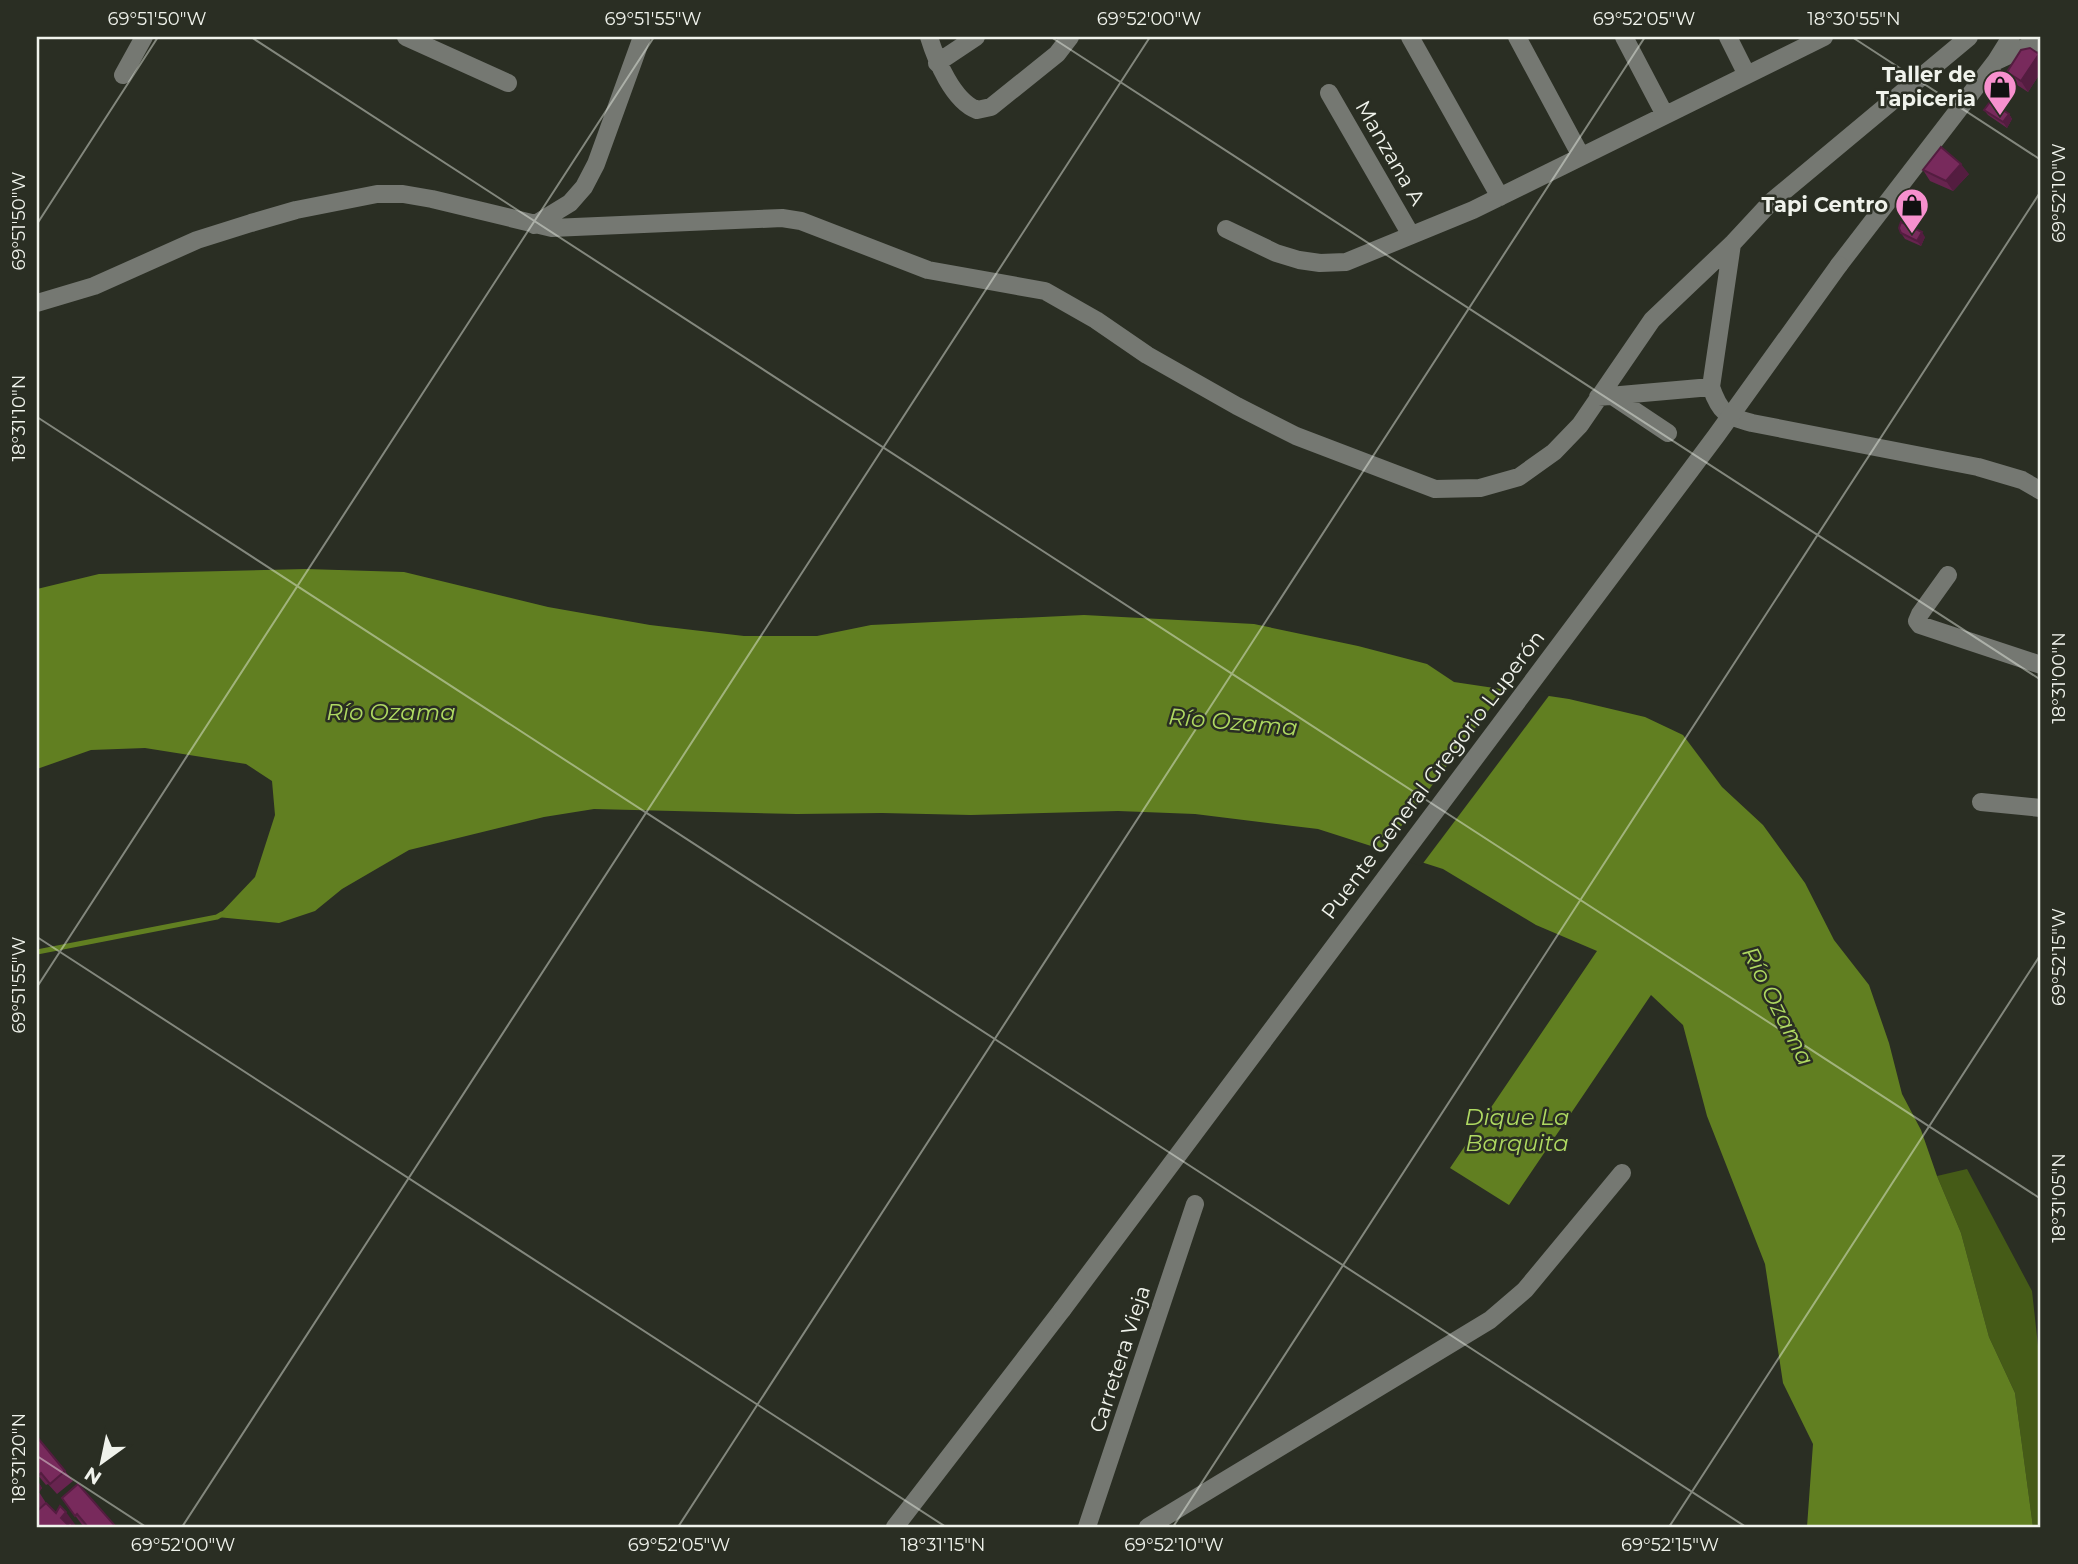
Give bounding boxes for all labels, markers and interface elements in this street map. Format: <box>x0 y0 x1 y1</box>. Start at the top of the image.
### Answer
text: 69°51'50"W <box>107 8 207 30</box>
text: 69°51'55"W <box>604 8 702 30</box>
text: 69°52'00"W <box>1097 8 1201 30</box>
text: 69°52'05"W <box>1593 8 1695 30</box>
text: 18°30'55"N <box>1807 8 1901 30</box>
place label: Taller de Tapiceria <box>1876 62 1976 111</box>
shop icon: Taller de Tapiceria <box>1981 68 2019 117</box>
street label: Manzana A <box>1350 96 1431 210</box>
text: 69°52'10"W <box>2048 143 2070 243</box>
text: 69°51'50"W <box>8 171 30 271</box>
shop icon: Tapi Centro <box>1893 186 1931 235</box>
place label: Tapi Centro <box>1762 192 1888 217</box>
text: 18°31'10"N <box>8 375 30 461</box>
street label: Puente General Gregorio Luperón <box>1316 625 1549 924</box>
text: 18°31'00"N <box>2048 632 2070 724</box>
water label: Río Ozama <box>326 698 456 726</box>
water label: Río Ozama <box>1167 702 1299 742</box>
text: 69°52'15"W <box>2048 908 2070 1006</box>
text: 69°51'55"W <box>8 936 30 1034</box>
water label: Río Ozama <box>1736 942 1820 1070</box>
water label: Dique La Barquita <box>1464 1103 1570 1157</box>
text: 18°31'05"N <box>2048 1153 2070 1243</box>
street label: Carretera Vieja <box>1084 1282 1155 1436</box>
text: 18°31'20"N <box>8 1413 30 1503</box>
north arrow <box>66 1428 136 1498</box>
text: N <box>80 1462 106 1490</box>
text: 69°52'00"W <box>131 1534 235 1556</box>
text: 69°52'05"W <box>628 1534 730 1556</box>
text: 18°31'15"N <box>901 1534 986 1556</box>
text: 69°52'10"W <box>1124 1534 1224 1556</box>
text: 69°52'15"W <box>1621 1534 1719 1556</box>

